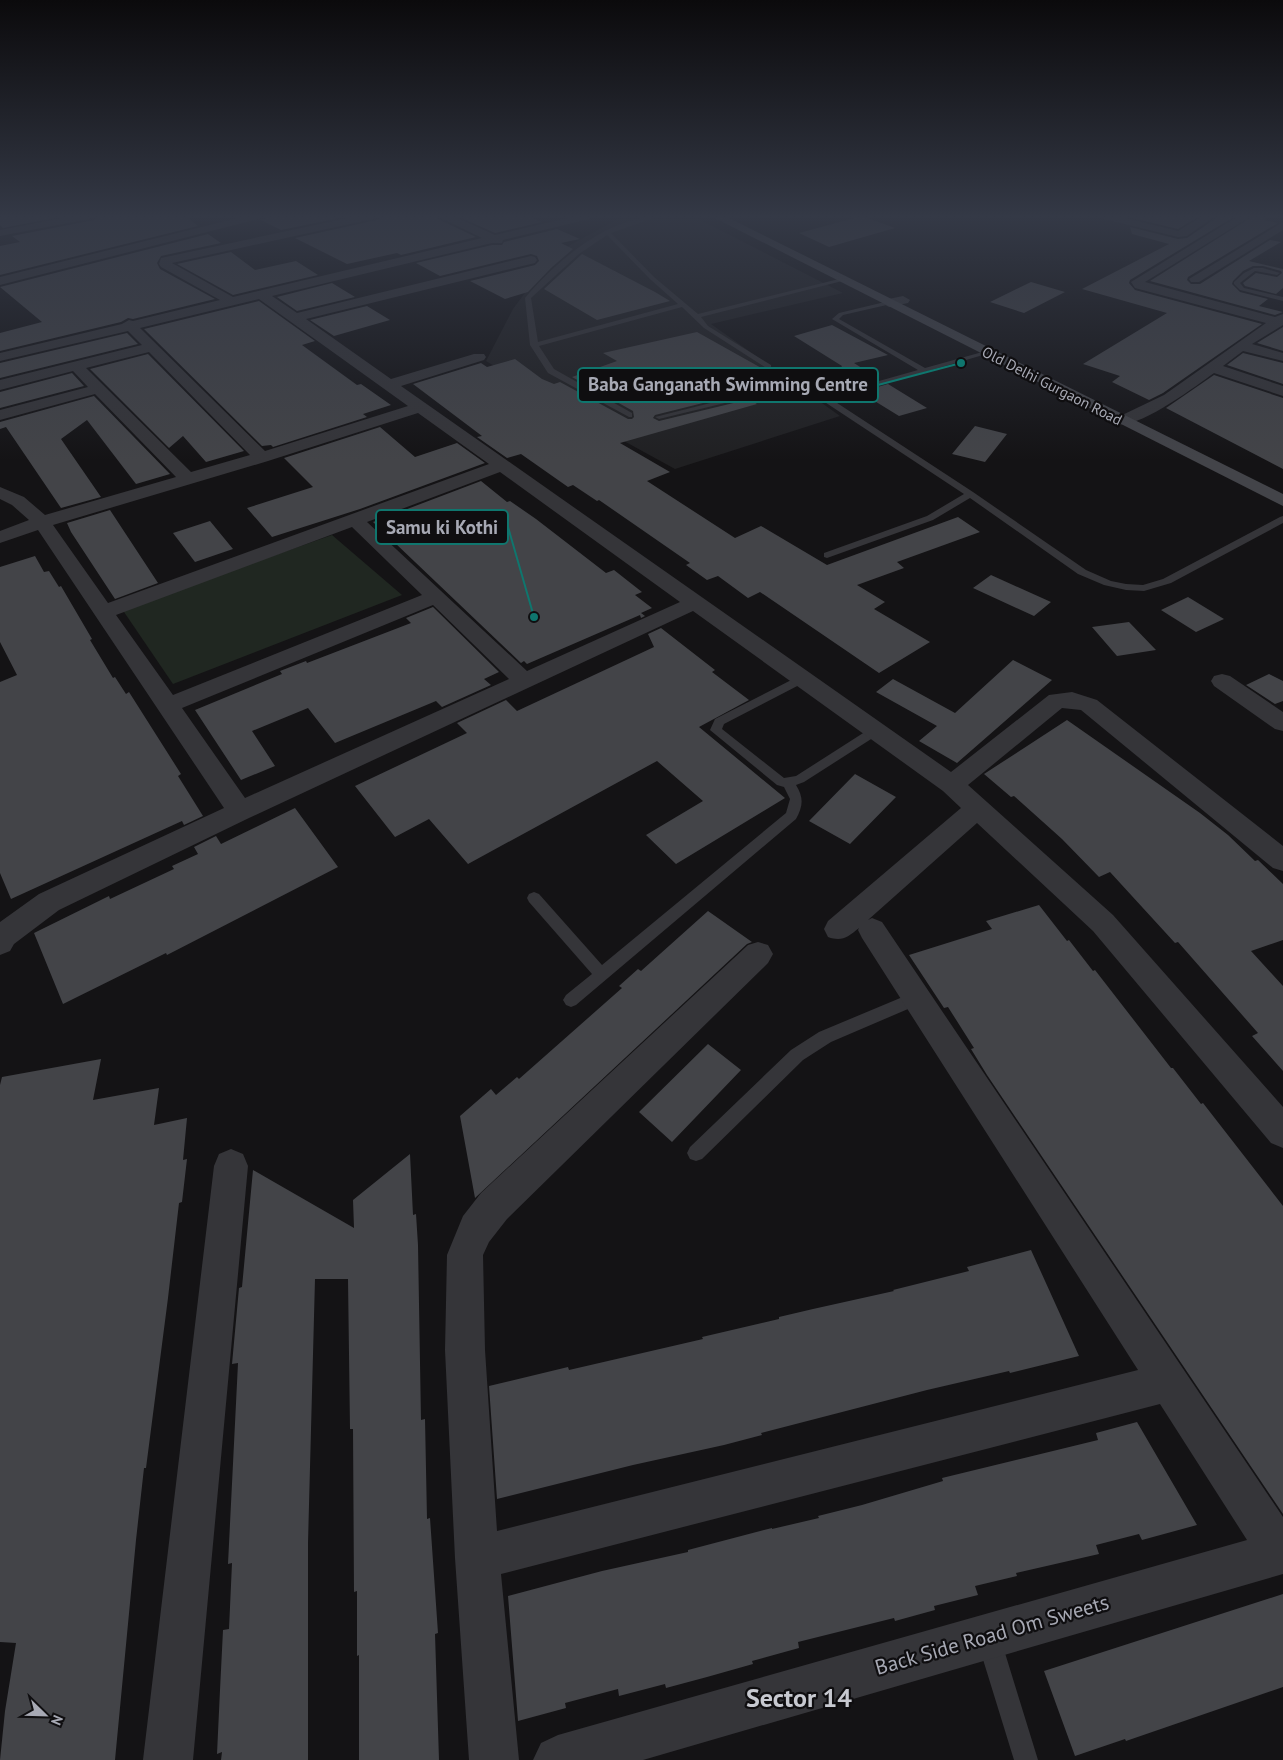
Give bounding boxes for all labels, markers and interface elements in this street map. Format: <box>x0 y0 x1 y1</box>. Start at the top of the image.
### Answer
street label: Old Delhi Gurgaon Road <box>979 342 1125 429</box>
callout: Baba Ganganath Swimming Centre <box>578 368 878 402</box>
text: Baba Ganganath Swimming Centre <box>588 372 868 396</box>
callout: Samu ki Kothi <box>376 510 508 544</box>
text: Samu ki Kothi <box>386 515 498 539</box>
street label: Back Side Road Om Sweets <box>872 1588 1112 1681</box>
district label: Sector 14 <box>746 1681 852 1714</box>
north arrow <box>20 1690 70 1740</box>
text: N <box>47 1712 67 1728</box>

